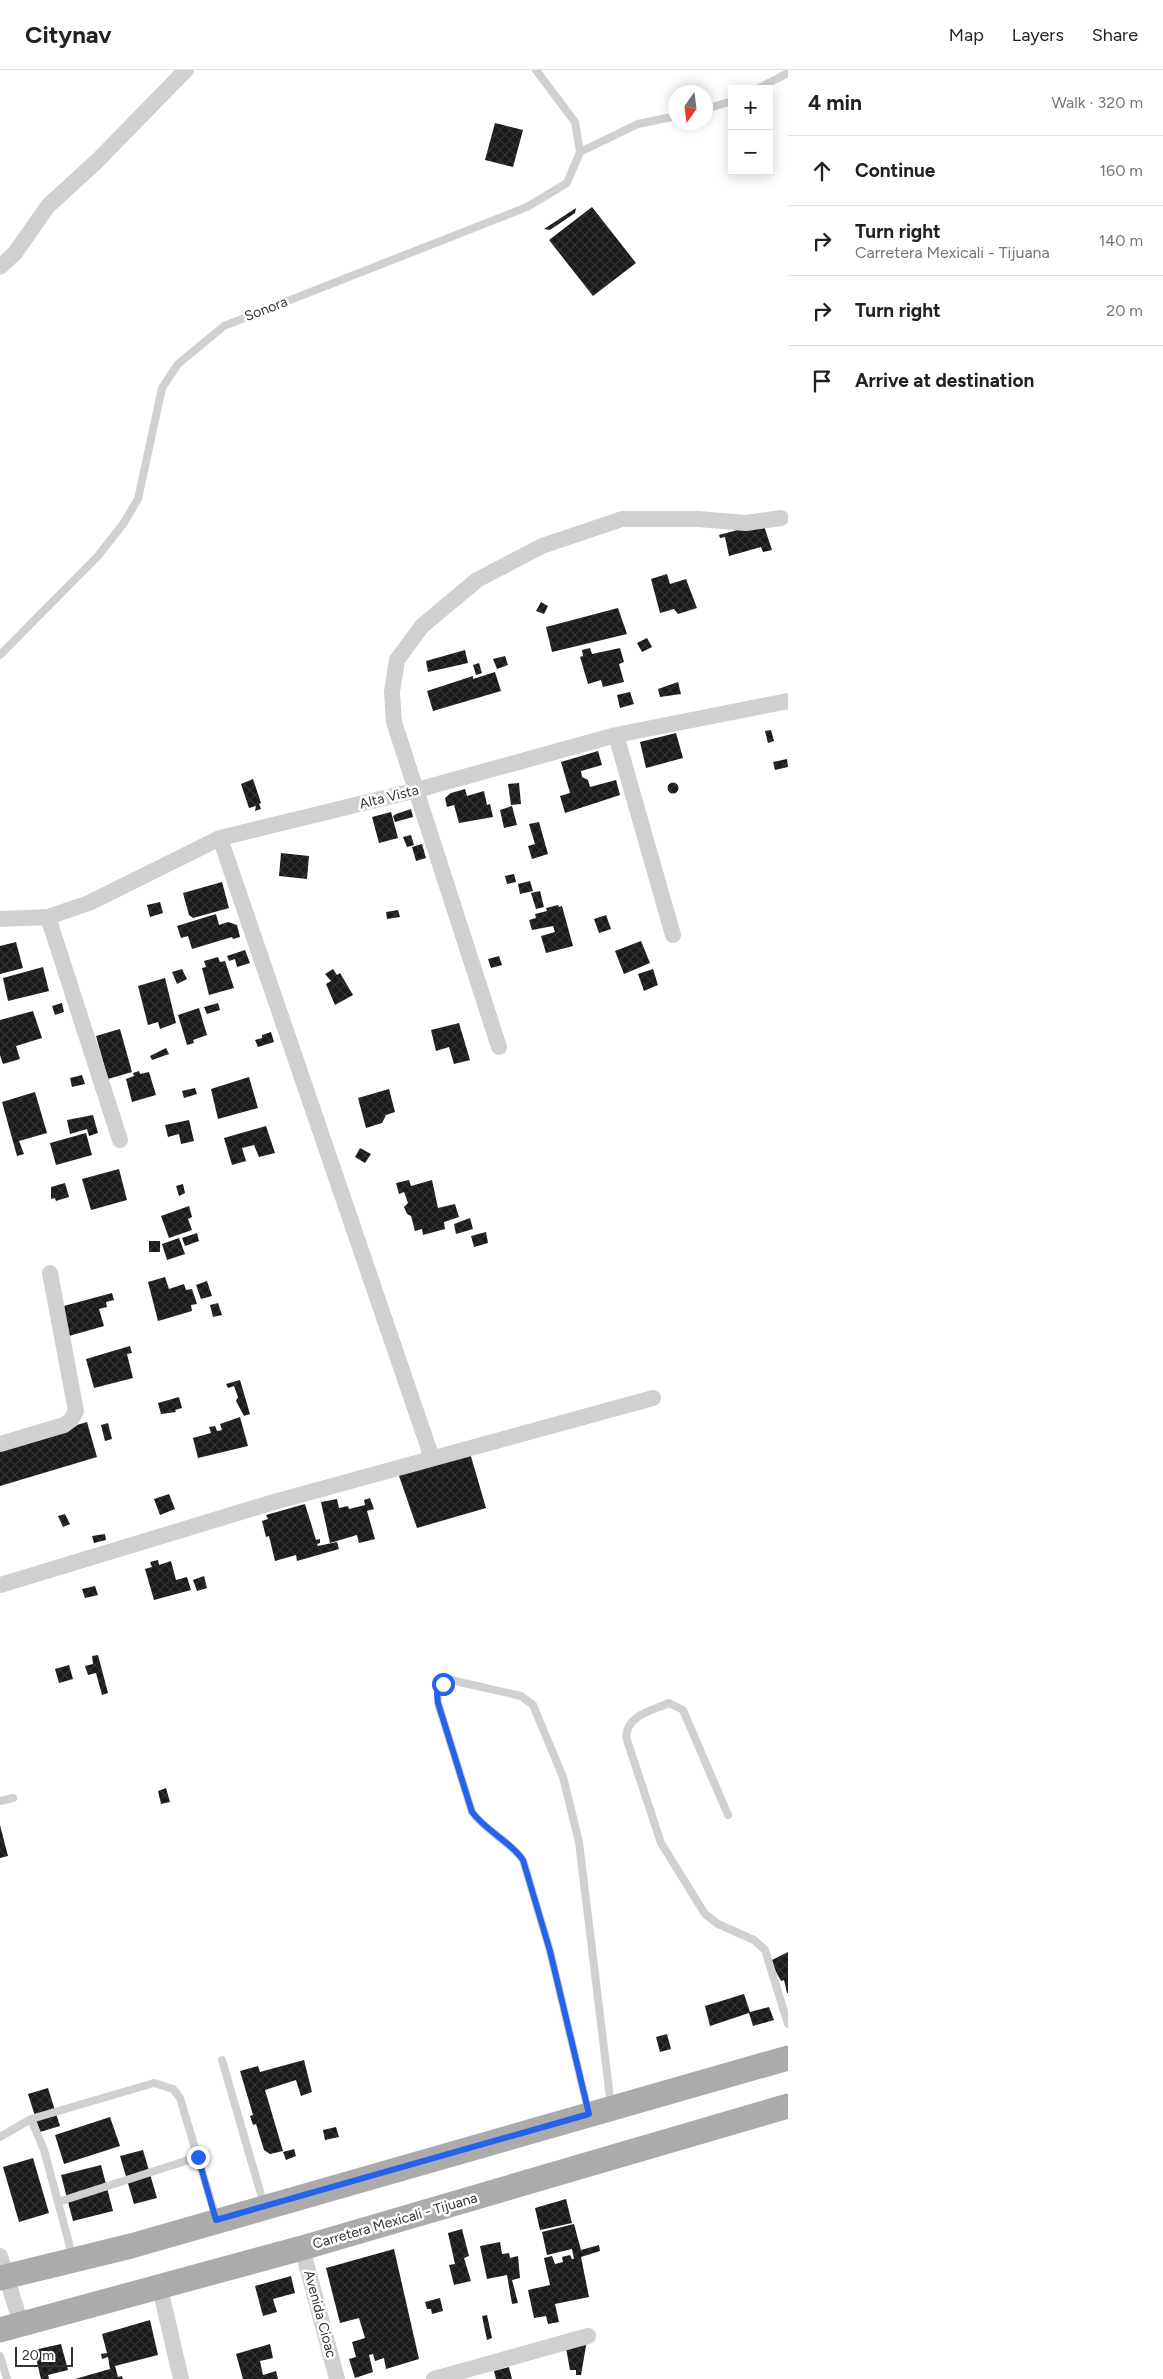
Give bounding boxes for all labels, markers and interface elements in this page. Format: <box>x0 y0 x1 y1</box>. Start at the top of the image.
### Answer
text: Citynav <box>25 20 112 49</box>
text: Map <box>949 24 984 46</box>
text: Layers <box>1012 24 1064 46</box>
text: Share <box>1092 24 1138 46</box>
north arrow <box>668 85 713 130</box>
map controls <box>728 85 773 175</box>
button: + <box>728 85 773 130</box>
text: 4 min <box>808 90 862 115</box>
text: Walk · 320 m <box>1051 93 1143 112</box>
button: − <box>728 130 773 175</box>
icon: ahead <box>808 157 836 185</box>
text: Continue <box>855 159 935 182</box>
text: 160 m <box>1100 161 1143 180</box>
text: Turn right <box>855 220 941 243</box>
icon: right <box>808 227 836 255</box>
text: 140 m <box>1099 231 1143 250</box>
text: Carretera Mexicali - Tijuana <box>855 243 1050 262</box>
street label: Sonora <box>242 293 290 325</box>
icon: right <box>808 297 836 325</box>
text: Turn right <box>855 299 941 322</box>
text: 20 m <box>1106 301 1143 320</box>
icon: arrive <box>808 367 836 395</box>
text: Arrive at destination <box>855 369 1034 392</box>
street label: Alta Vista <box>358 781 420 813</box>
route start <box>432 1673 455 1696</box>
route end <box>187 2146 210 2169</box>
street label: Carretera Mexicali - Tijuana <box>311 2189 479 2253</box>
street label: Avenida Cioac <box>300 2268 340 2360</box>
scale bar <box>15 2344 72 2367</box>
text: 20 m <box>22 2347 54 2364</box>

